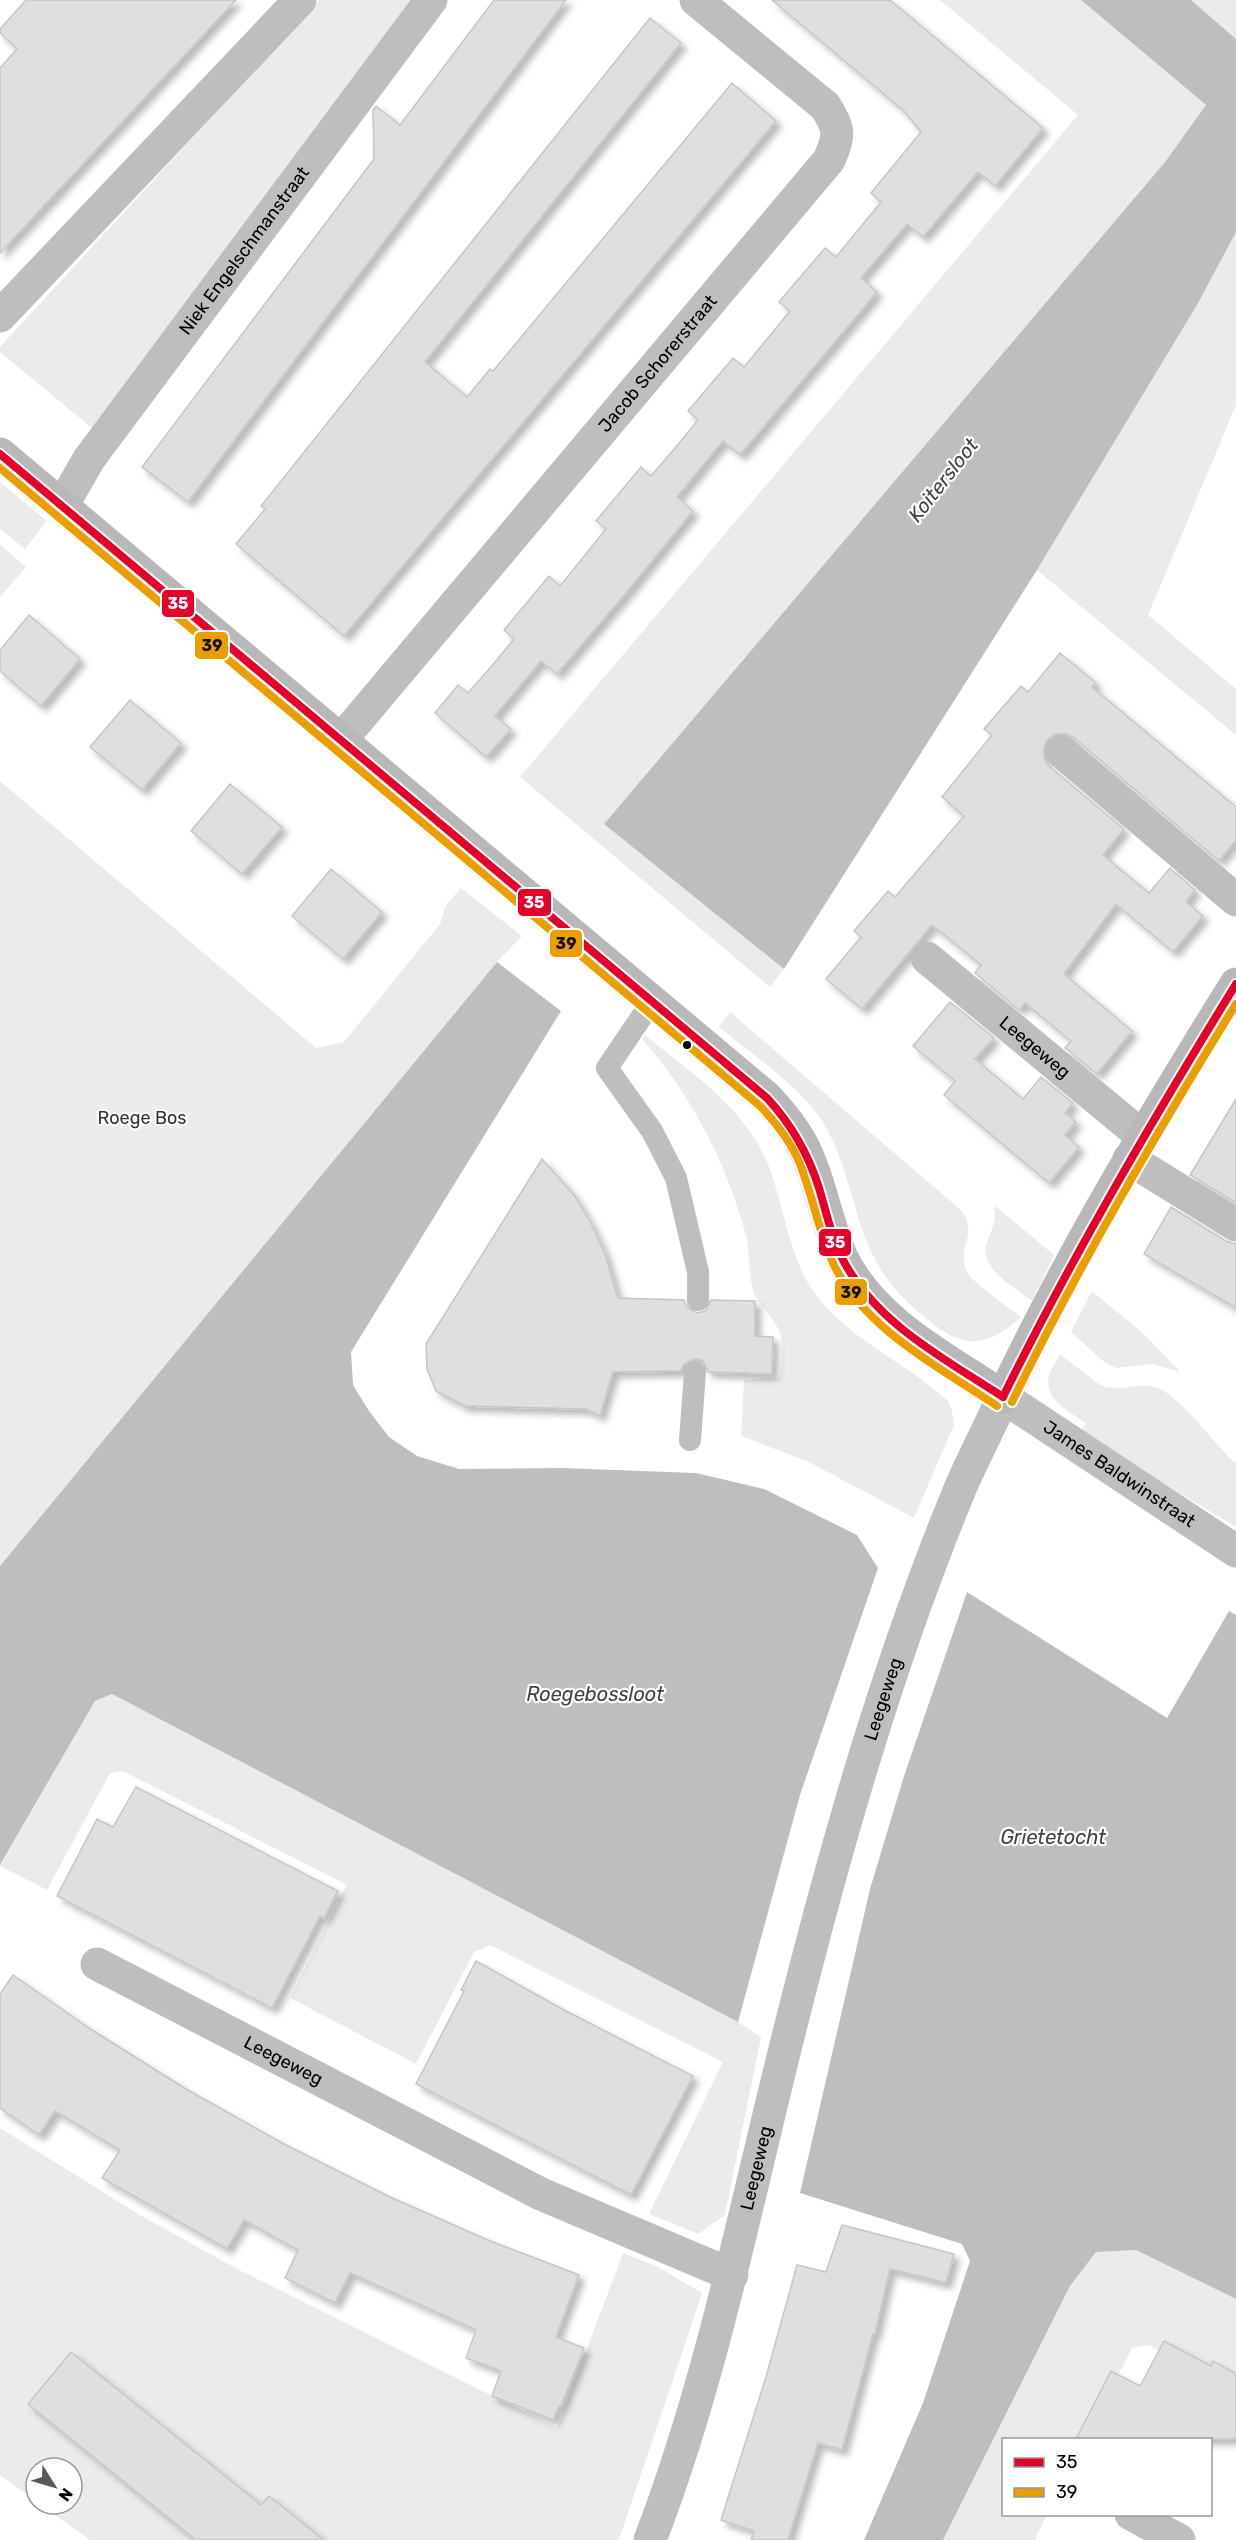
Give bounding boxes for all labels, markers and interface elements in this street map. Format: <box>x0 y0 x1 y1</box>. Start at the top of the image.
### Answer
street label: Niek Engelschmanstraat <box>174 162 314 339</box>
street label: Jacob Schorerstraat <box>594 290 722 437</box>
water label: Koitersloot <box>903 433 983 527</box>
line badge: 35 <box>161 589 195 618</box>
text: 35 <box>168 594 188 613</box>
line badge: 39 <box>194 631 229 660</box>
text: 39 <box>202 636 222 655</box>
line badge: 35 <box>517 888 552 917</box>
text: 35 <box>524 893 544 912</box>
line badge: 39 <box>549 929 583 958</box>
text: 39 <box>556 934 576 953</box>
street label: Leegeweg <box>995 1011 1075 1083</box>
unlabelled marker <box>681 1039 693 1051</box>
park label: Roege Bos <box>98 1107 186 1129</box>
line badge: 35 <box>818 1228 852 1257</box>
text: 35 <box>825 1233 845 1252</box>
line badge: 39 <box>834 1278 868 1306</box>
text: 39 <box>841 1283 861 1302</box>
street label: James Baldwinstraat <box>1039 1416 1200 1532</box>
street label: Leegeweg <box>859 1655 907 1743</box>
water label: Roegebossloot <box>526 1682 664 1706</box>
water label: Grietetocht <box>1000 1825 1106 1849</box>
street label: Leegeweg <box>240 2031 327 2090</box>
street label: Leegeweg <box>736 2124 777 2212</box>
legend <box>1002 2438 1212 2516</box>
text: 35 <box>1056 2451 1078 2473</box>
north arrow <box>24 2456 84 2516</box>
text: 39 <box>1056 2481 1078 2503</box>
text: N <box>55 2484 77 2505</box>

